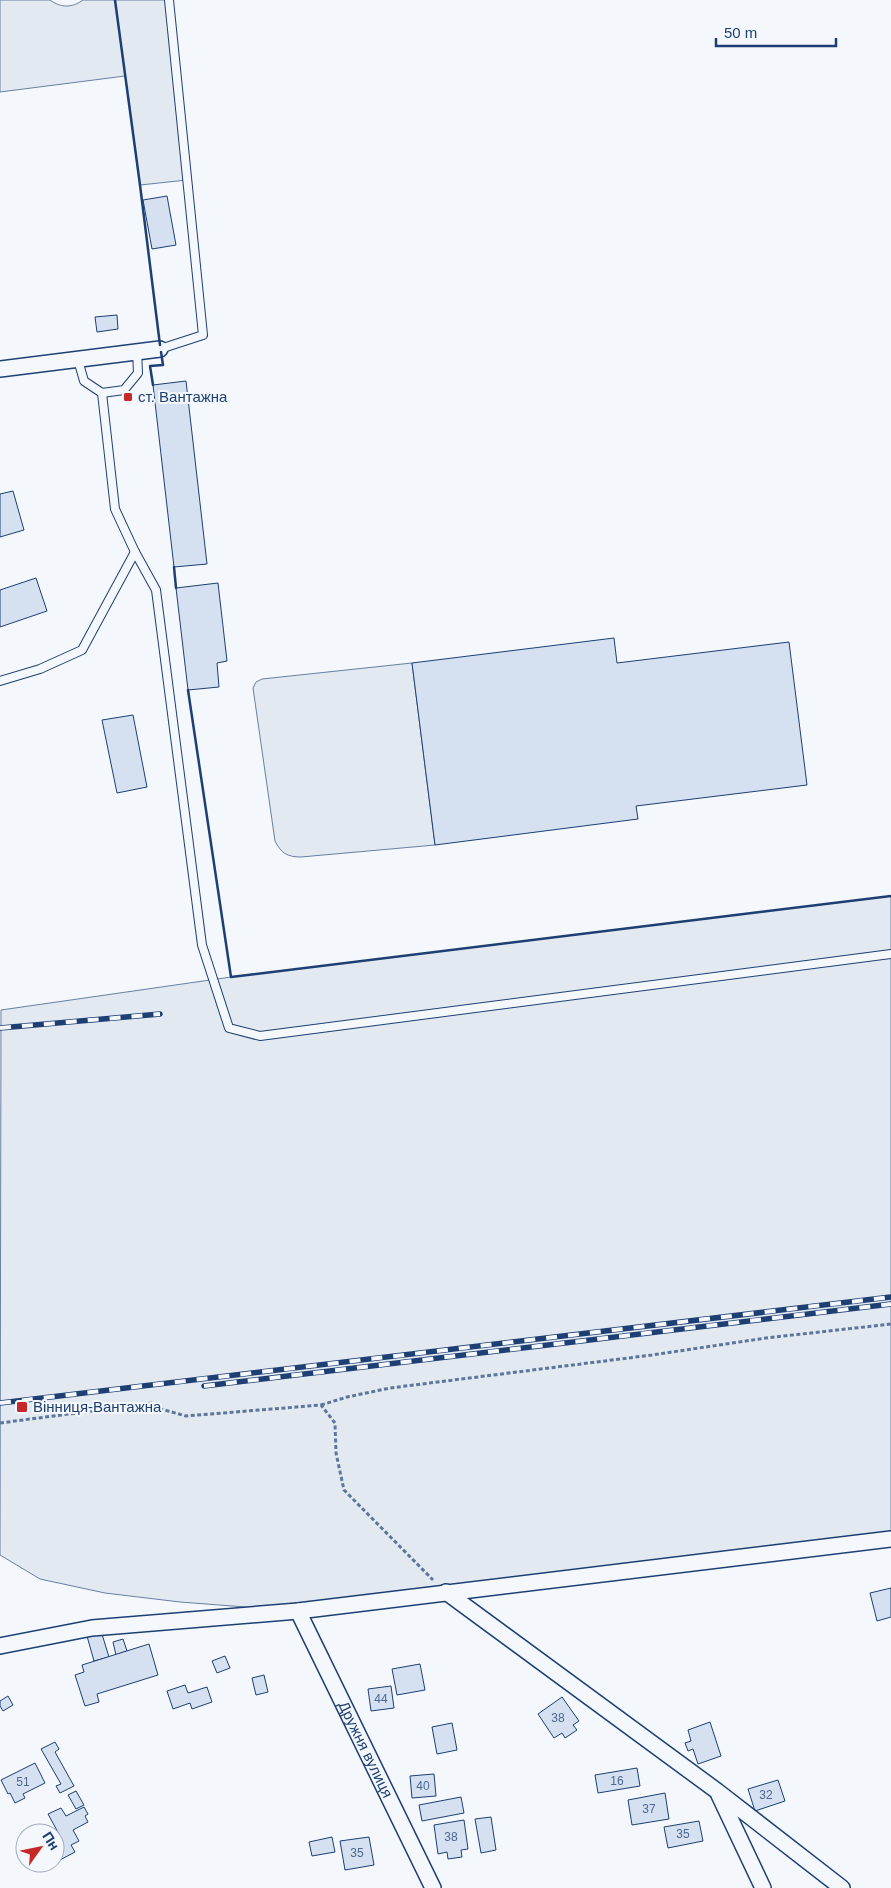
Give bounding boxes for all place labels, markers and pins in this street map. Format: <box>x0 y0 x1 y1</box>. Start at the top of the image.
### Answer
place label: ст. Вантажна <box>138 388 228 405</box>
marker: ст. Вантажна <box>122 391 134 403</box>
place label: Вінниця-Вантажна <box>33 1398 162 1415</box>
marker: Вінниця-Вантажна <box>15 1400 29 1414</box>

